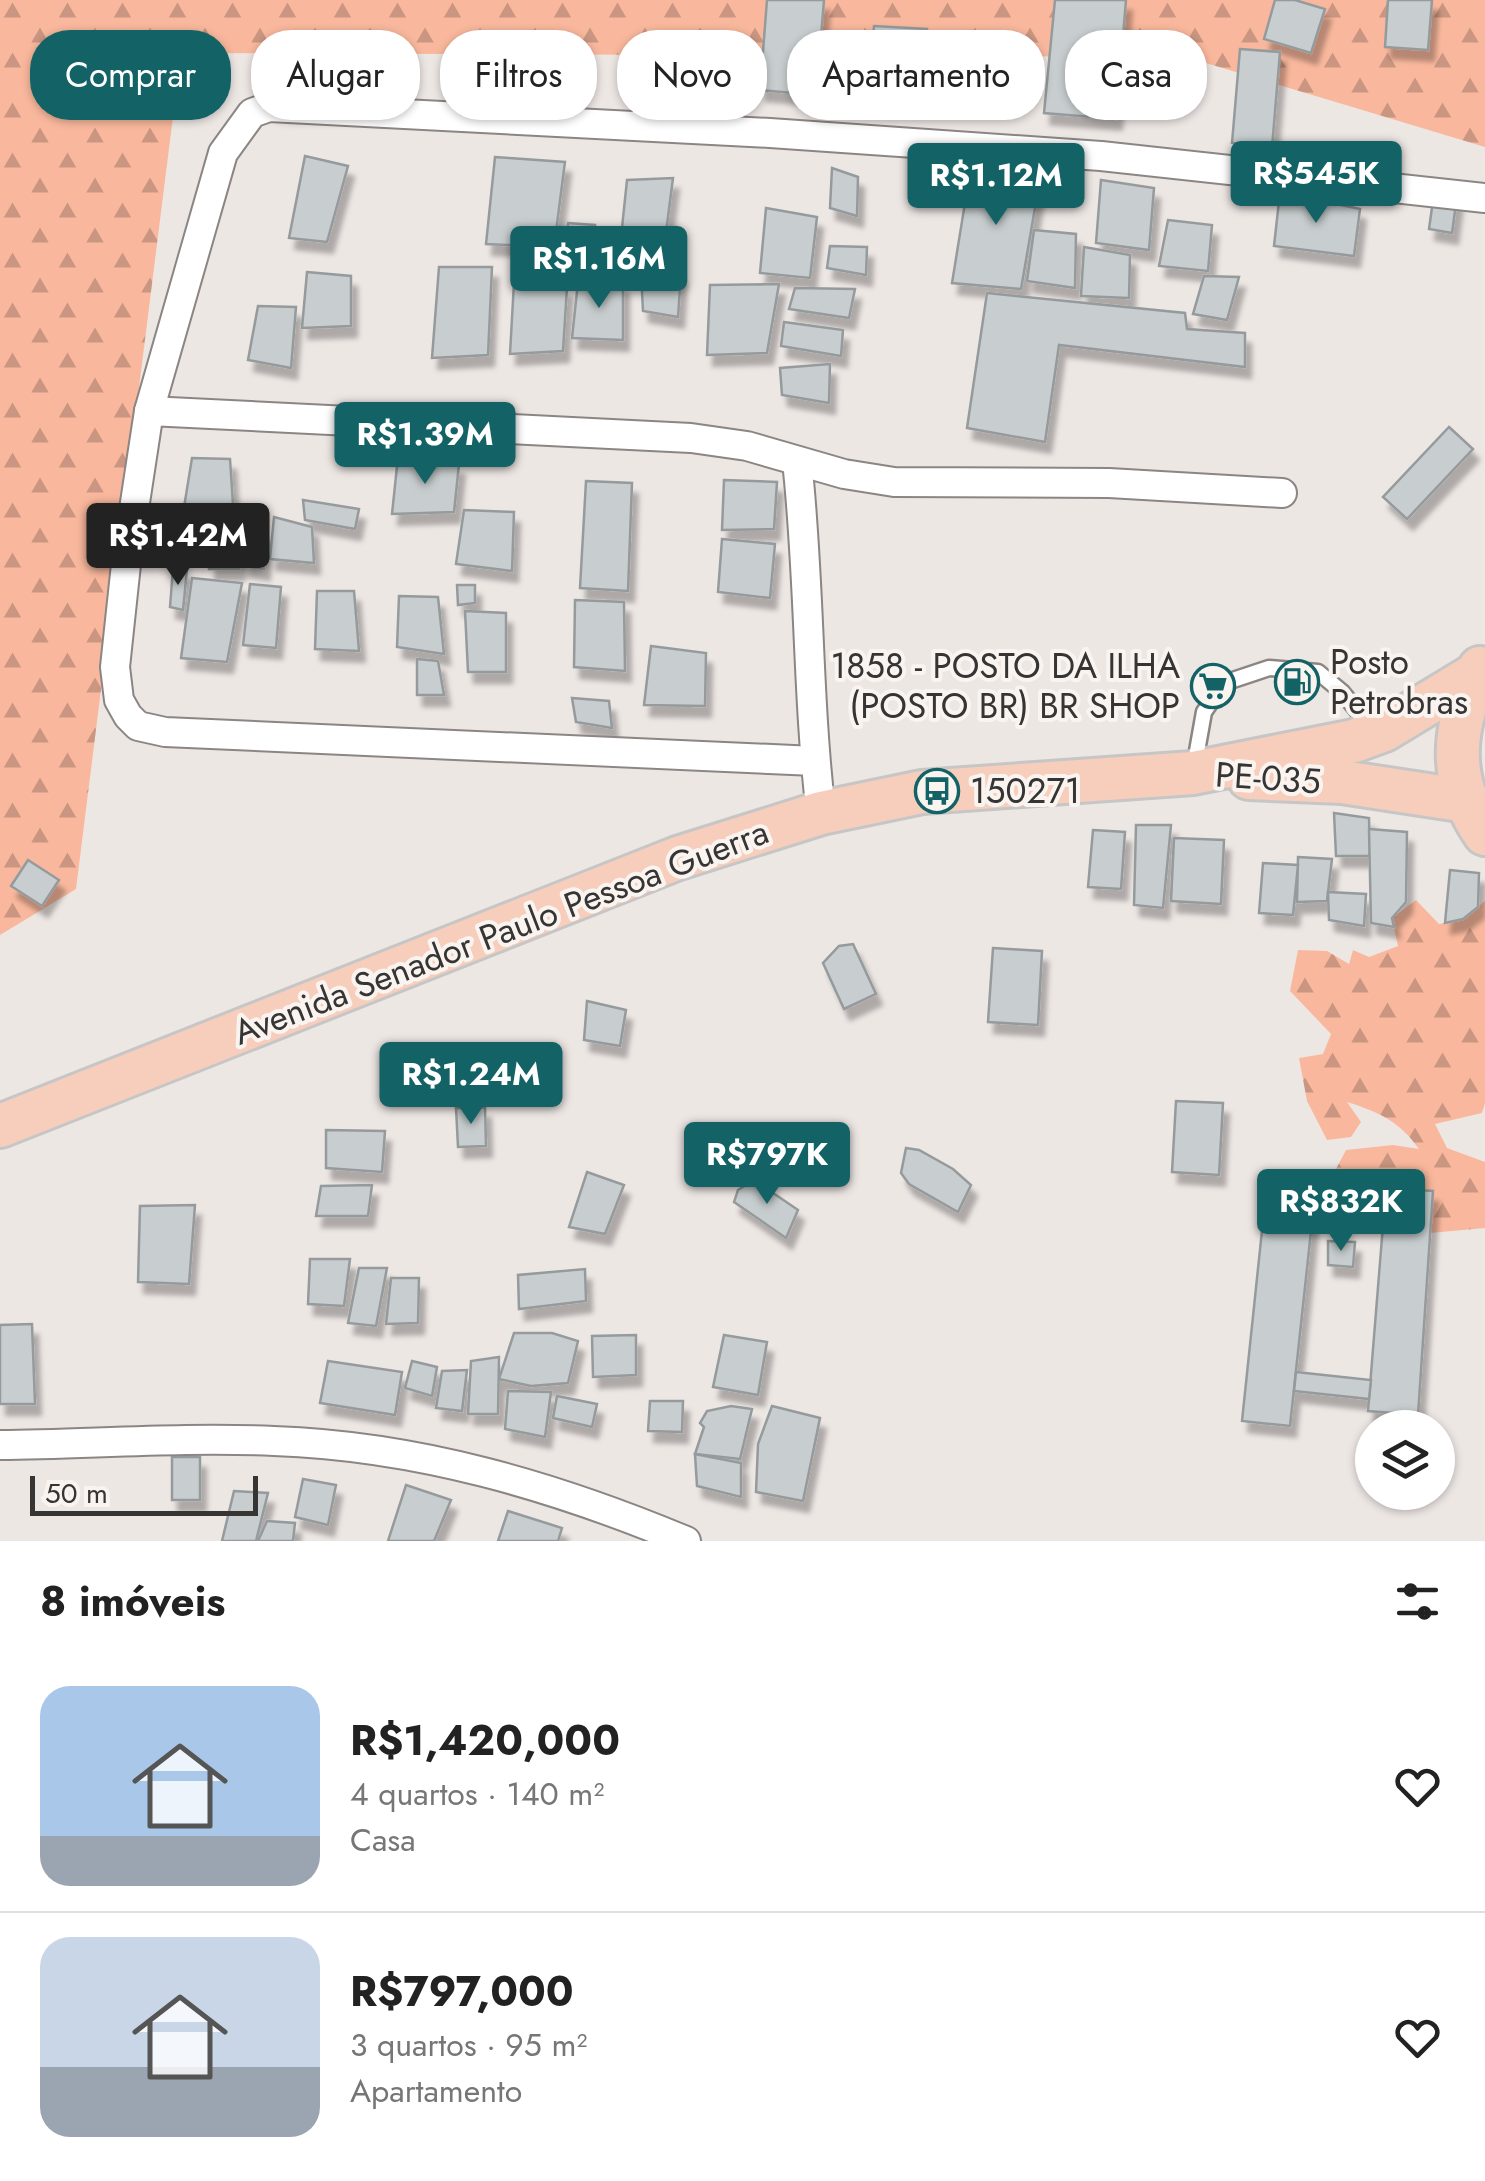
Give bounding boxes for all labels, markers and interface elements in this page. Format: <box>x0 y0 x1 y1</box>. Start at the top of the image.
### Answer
chip: Comprar <box>30 30 231 120</box>
chip: Alugar <box>251 30 420 120</box>
chip: Filtros <box>440 30 597 120</box>
chip: Novo <box>617 30 767 120</box>
chip: Apartamento <box>787 30 1045 120</box>
chip: Casa <box>1065 30 1207 120</box>
pin: R$545K <box>1235 141 1397 226</box>
pin: R$1.12M <box>904 143 1088 228</box>
text: R$545K <box>1253 150 1379 196</box>
text: R$1.12M <box>930 152 1063 198</box>
pin: R$1.16M <box>507 226 691 311</box>
text: R$1.16M <box>532 235 666 281</box>
pin: R$1.39M <box>333 402 517 487</box>
text: R$1.39M <box>357 411 494 457</box>
pin: R$1.42M <box>86 503 270 588</box>
text: R$1.42M <box>108 512 248 558</box>
place label: Posto Petrobras <box>1330 637 1468 727</box>
place label: 1858 - POSTO DA ILHA (POSTO BR) BR SHOP <box>830 641 1180 731</box>
fuel station icon: Posto Petrobras <box>1274 659 1320 705</box>
supermarket icon: 1858 - POSTO DA ILHA (POSTO BR) BR SHOP <box>1190 663 1236 709</box>
street label: PE-035 <box>1214 749 1322 807</box>
place label: 150271 <box>970 766 1081 816</box>
bus stop icon: 150271 <box>914 768 960 814</box>
street label: Avenida Senador Paulo Pessoa Guerra <box>226 807 776 1057</box>
pin: R$1.24M <box>379 1042 563 1127</box>
text: R$1.24M <box>401 1051 541 1097</box>
pin: R$797K <box>686 1122 848 1207</box>
text: R$797K <box>706 1131 828 1177</box>
pin: R$832K <box>1260 1169 1422 1254</box>
text: R$832K <box>1279 1178 1403 1224</box>
map controls <box>1355 1410 1455 1510</box>
button: layers <box>1355 1410 1455 1510</box>
scale bar <box>30 1471 258 1516</box>
text: 50 m <box>45 1473 108 1514</box>
text: 8 imóveis <box>40 1571 225 1632</box>
icon: filters <box>1390 1574 1445 1629</box>
text: R$1,420,000 <box>350 1710 620 1771</box>
icon: home <box>120 1726 240 1846</box>
icon: heart <box>1390 1759 1445 1814</box>
text: 4 quartos · 140 m² <box>350 1771 604 1817</box>
text: Casa <box>350 1817 416 1863</box>
text: R$797,000 <box>350 1961 574 2022</box>
icon: home <box>120 1977 240 2097</box>
icon: heart <box>1390 2010 1445 2065</box>
text: 3 quartos · 95 m² <box>350 2022 587 2068</box>
text: Apartamento <box>350 2068 522 2114</box>

